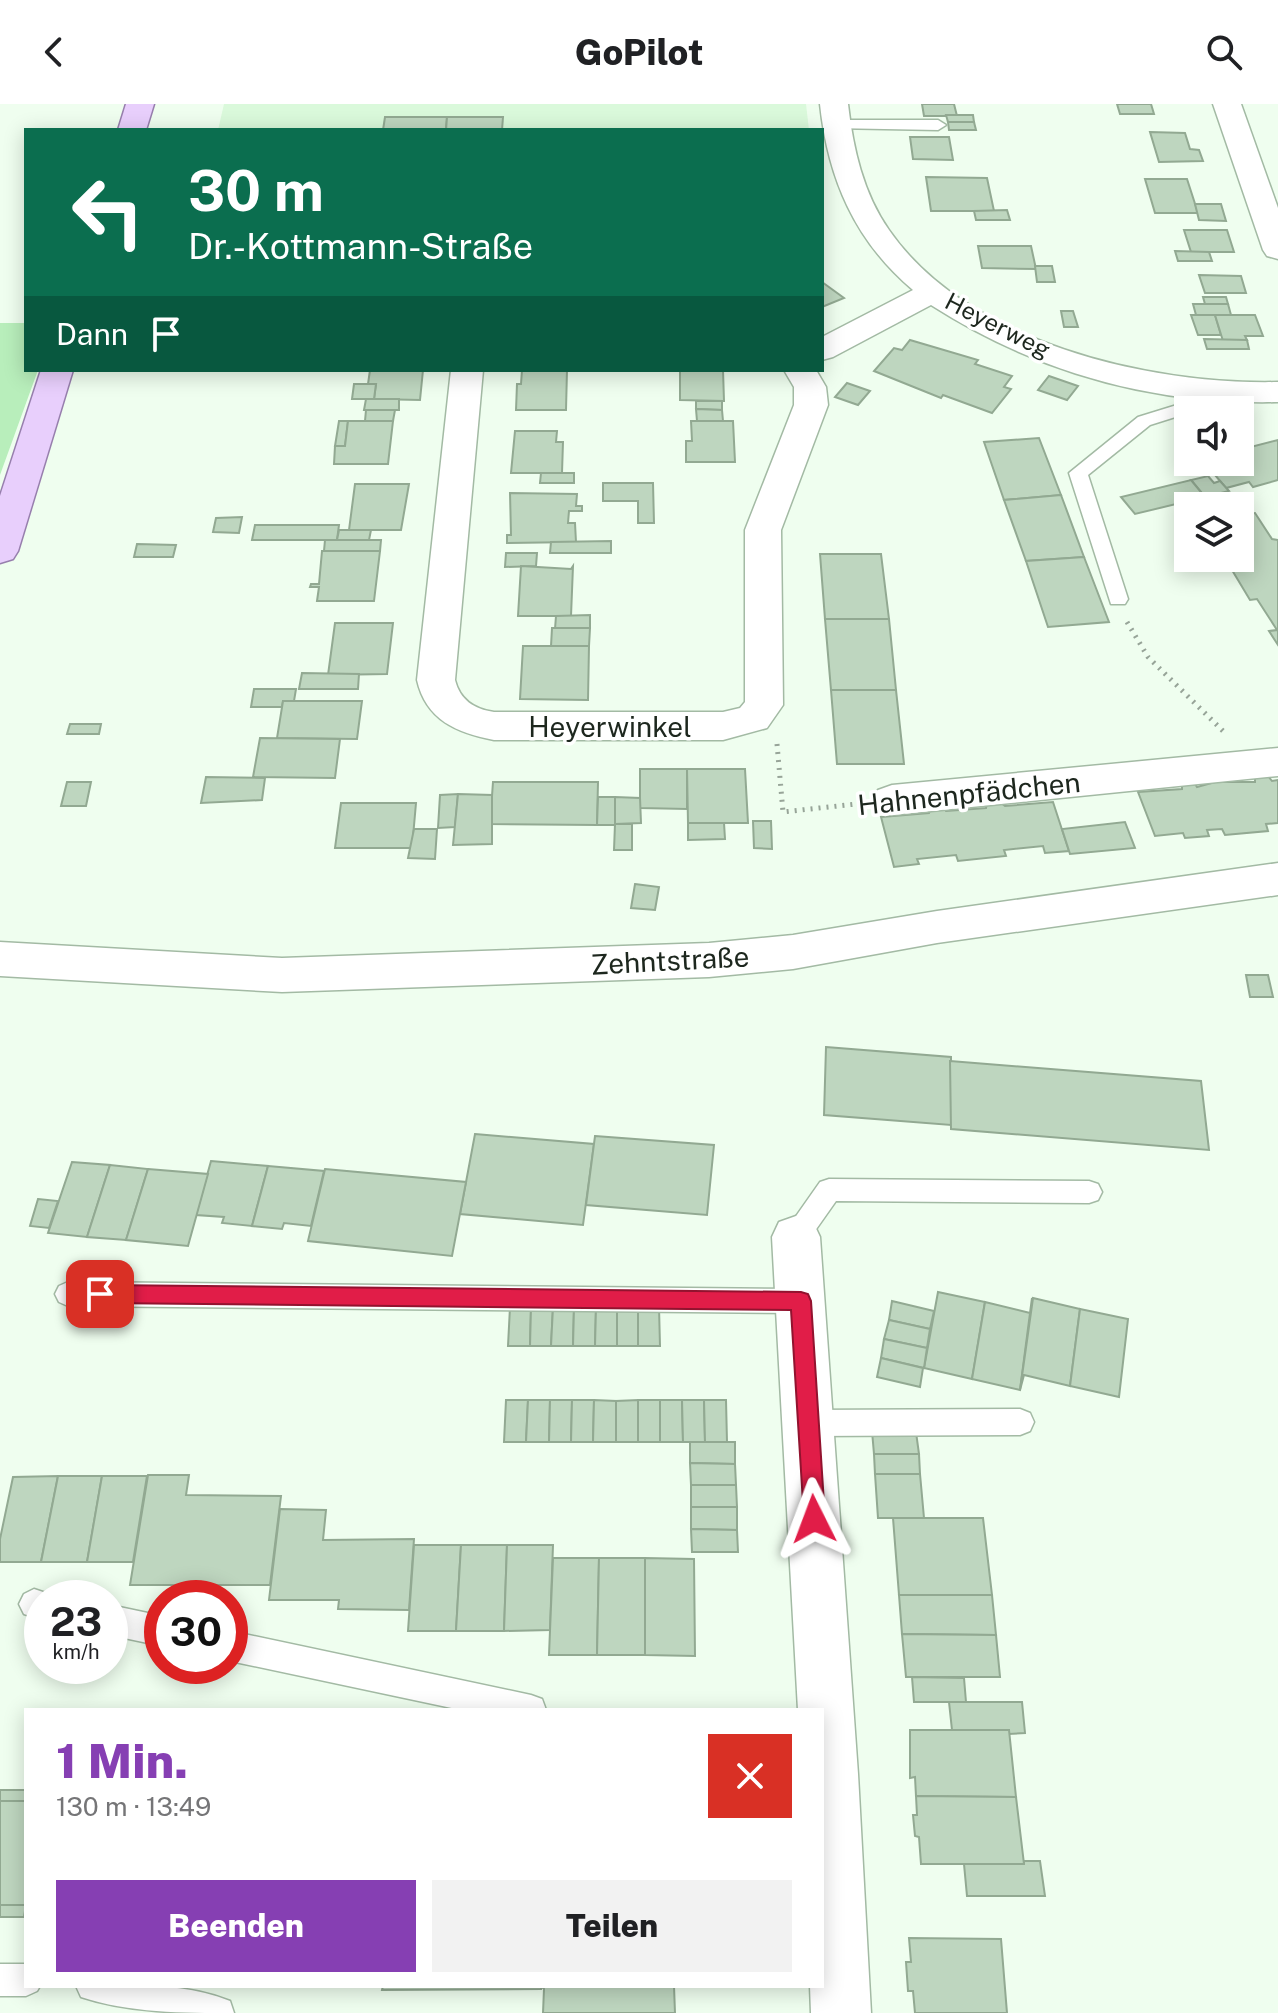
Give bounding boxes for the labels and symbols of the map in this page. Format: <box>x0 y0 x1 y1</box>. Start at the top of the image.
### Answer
street label: Heyerweg <box>941 287 1055 363</box>
street label: Heyerwinkel <box>528 710 692 743</box>
street label: Hahnenpfädchen <box>856 765 1082 821</box>
street label: Zehntstraße <box>590 939 750 981</box>
pin <box>66 1260 134 1328</box>
position arrow <box>772 1477 856 1561</box>
speed limit sign: 30 <box>144 1580 248 1684</box>

